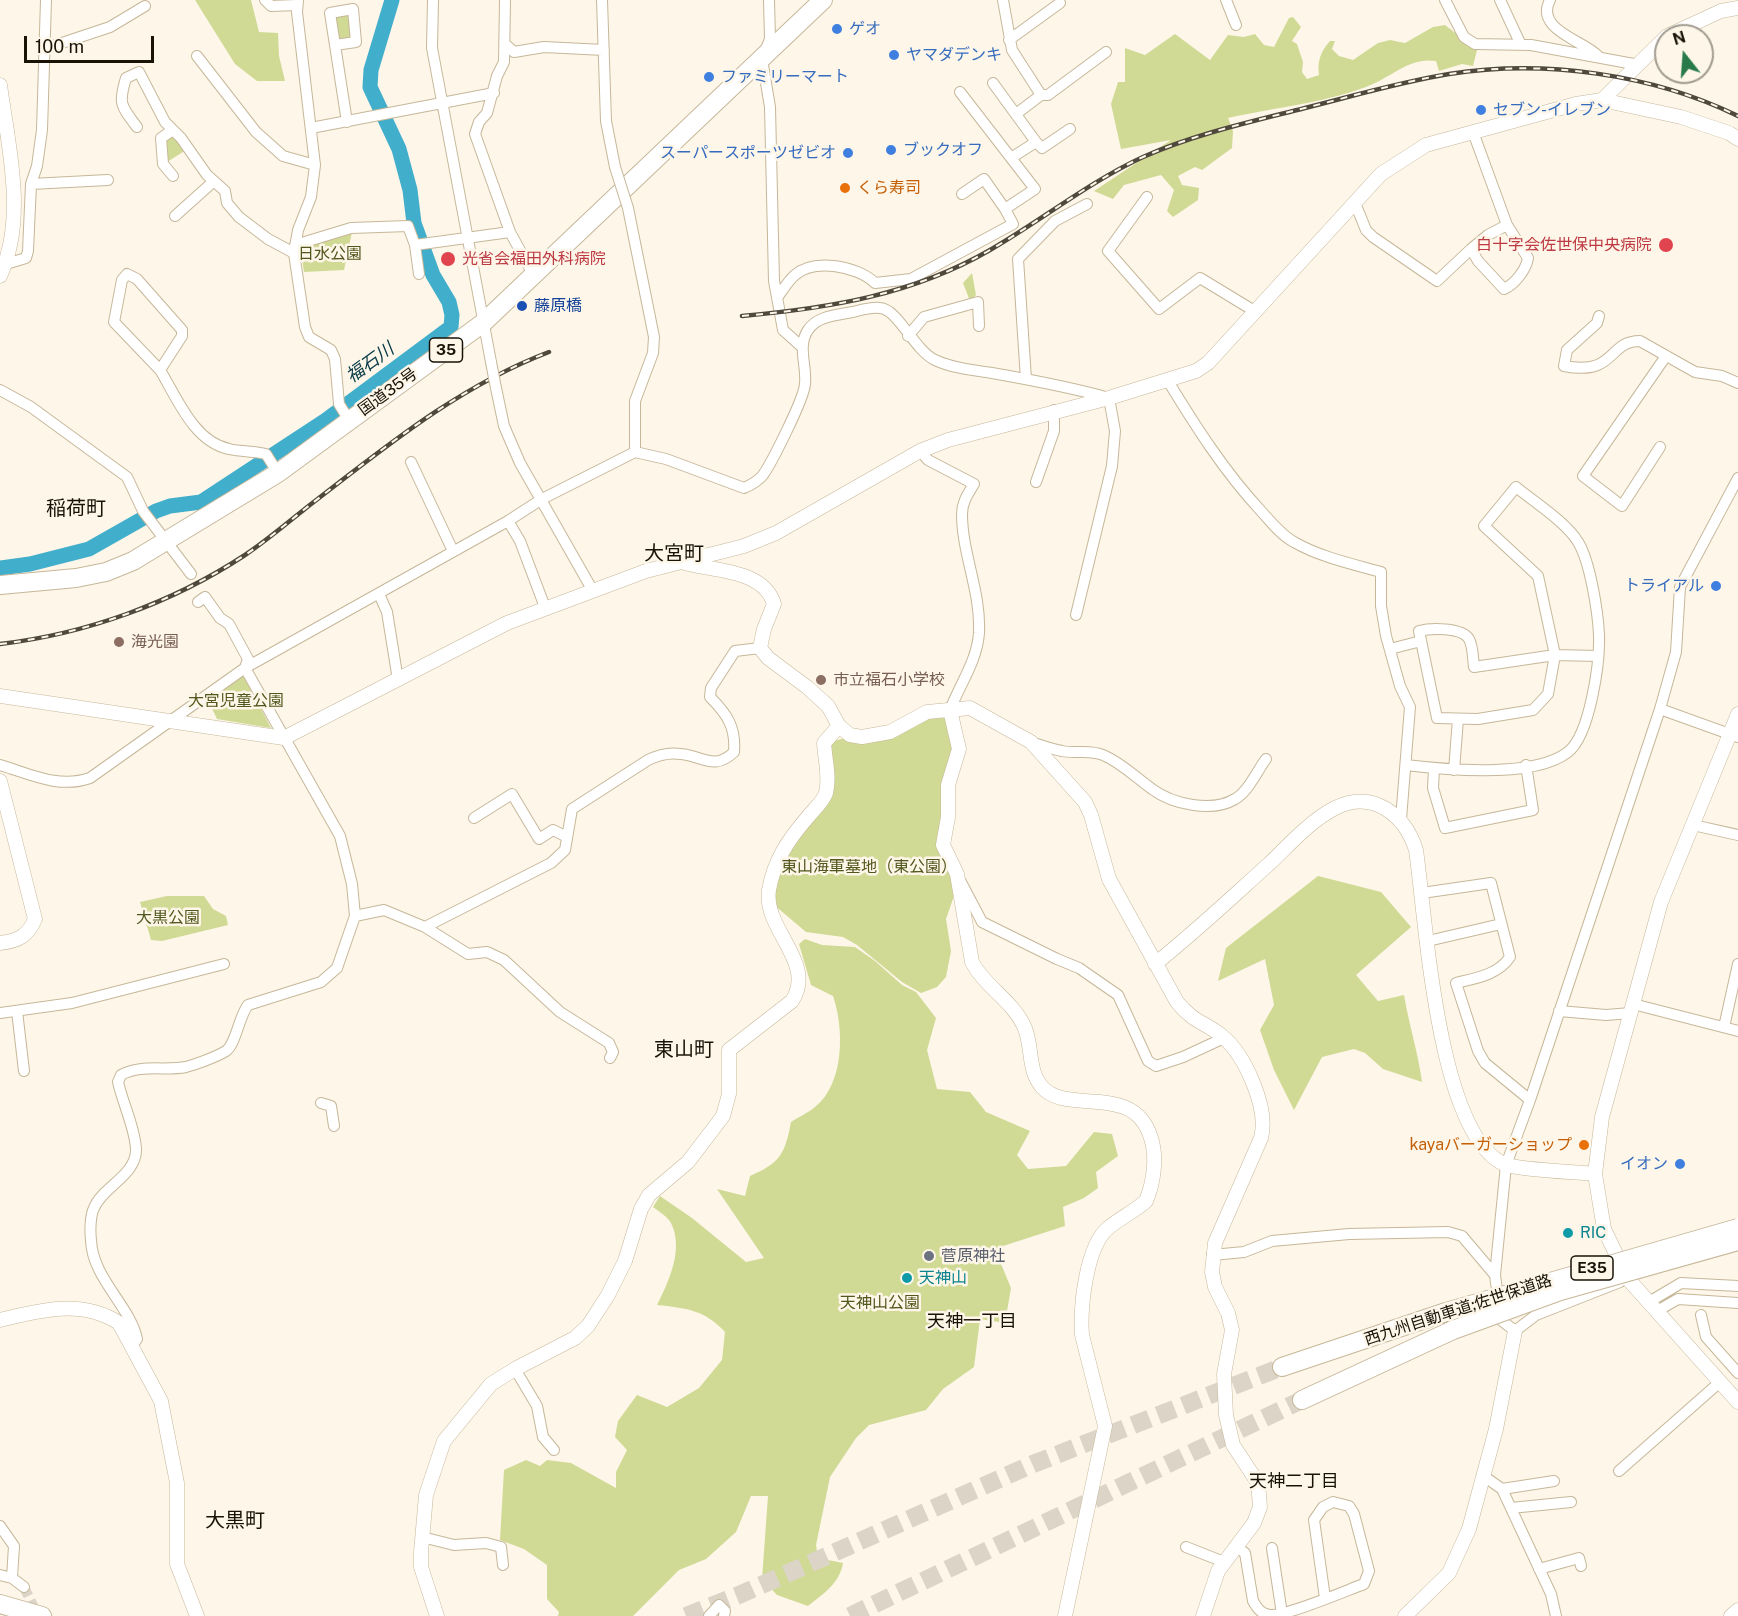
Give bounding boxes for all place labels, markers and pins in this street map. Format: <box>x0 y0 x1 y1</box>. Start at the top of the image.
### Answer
place label: ゲオ <box>849 19 881 39</box>
marker: ゲオ <box>830 22 844 36</box>
place label: ヤマダデンキ <box>906 45 1002 65</box>
marker: ヤマダデンキ <box>887 48 901 62</box>
place label: ファミリーマート <box>721 67 849 87</box>
marker: ファミリーマート <box>702 70 716 84</box>
place label: セブン-イレブン <box>1493 100 1611 120</box>
marker: セブン-イレブン <box>1474 103 1488 117</box>
place label: ブックオフ <box>903 140 983 160</box>
place label: スーパースポーツゼビオ <box>660 143 836 163</box>
marker: ブックオフ <box>884 143 898 157</box>
marker: スーパースポーツゼビオ <box>841 146 855 160</box>
place label: くら寿司 <box>857 178 921 198</box>
marker: くら寿司 <box>838 181 852 195</box>
place label: 白十字会佐世保中央病院 <box>1476 235 1652 255</box>
marker: 白十字会佐世保中央病院 <box>1657 236 1675 254</box>
place label: 光省会福田外科病院 <box>462 249 606 269</box>
marker: 光省会福田外科病院 <box>439 250 457 268</box>
place label: 藤原橋 <box>534 296 582 316</box>
marker: 藤原橋 <box>515 299 529 313</box>
place label: トライアル <box>1624 576 1704 596</box>
marker: トライアル <box>1709 579 1723 593</box>
place label: 海光園 <box>131 632 179 652</box>
marker: 海光園 <box>112 635 126 649</box>
place label: 市立福石小学校 <box>833 670 945 690</box>
marker: 市立福石小学校 <box>814 673 828 687</box>
place label: kayaバーガーショップ <box>1409 1135 1572 1155</box>
marker: kayaバーガーショップ <box>1577 1138 1591 1152</box>
place label: イオン <box>1620 1154 1668 1174</box>
marker: イオン <box>1673 1157 1687 1171</box>
place label: RIC <box>1580 1223 1606 1243</box>
marker: RIC <box>1561 1226 1575 1240</box>
place label: 菅原神社 <box>941 1246 1005 1266</box>
marker: 菅原神社 <box>922 1249 936 1263</box>
place label: 天神山 <box>919 1268 967 1288</box>
marker: 天神山 <box>900 1271 914 1285</box>

